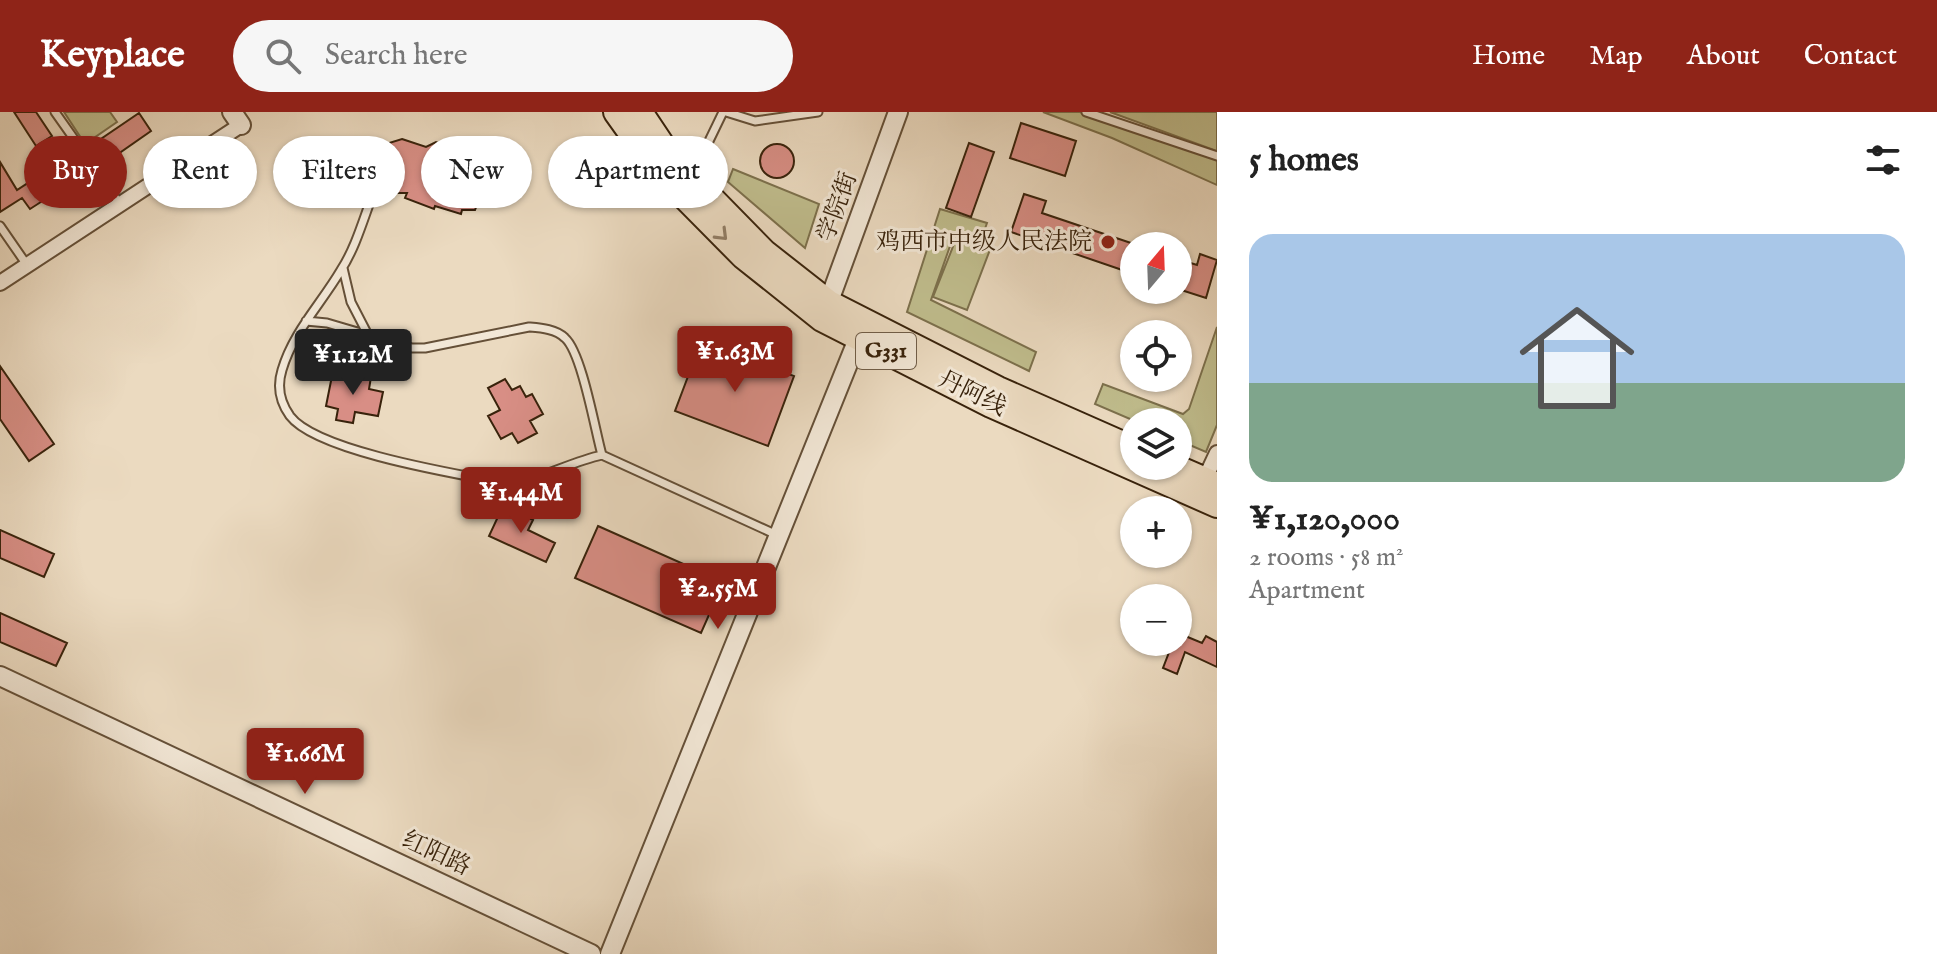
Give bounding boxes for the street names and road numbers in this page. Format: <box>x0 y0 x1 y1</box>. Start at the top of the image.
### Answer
street label: 学院街 <box>811 168 865 246</box>
road number: G331 <box>856 333 916 369</box>
street label: 丹阿线 <box>933 364 1011 424</box>
street label: 红阳路 <box>397 825 475 883</box>

